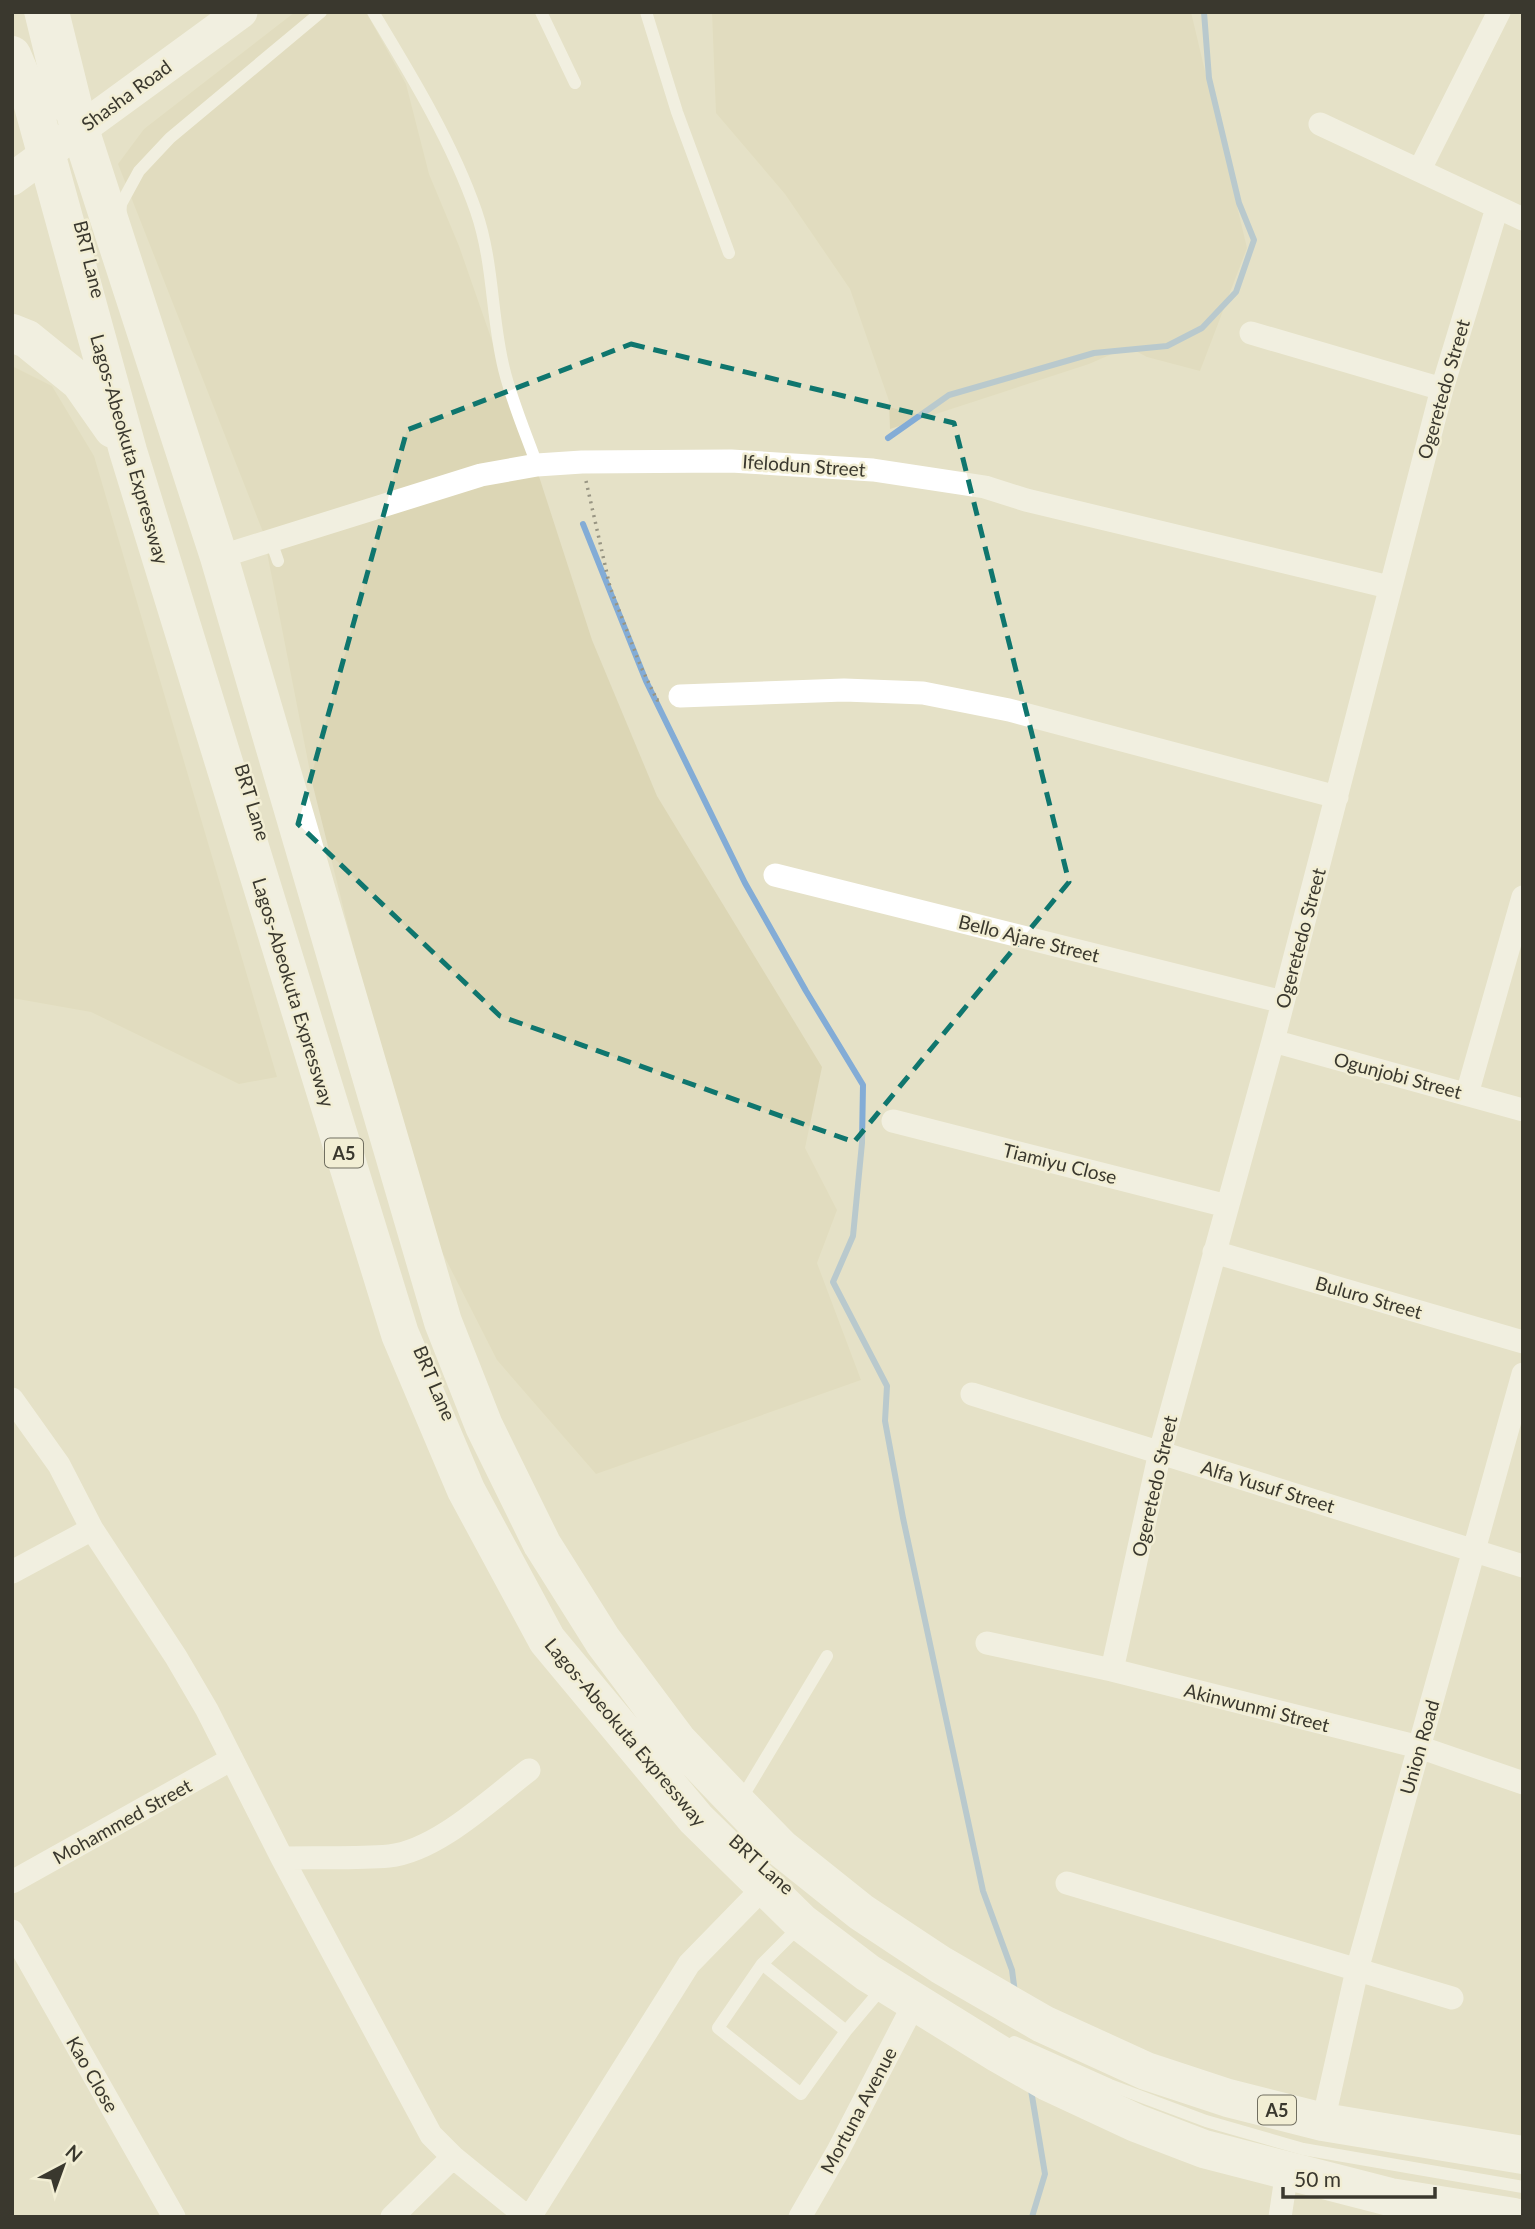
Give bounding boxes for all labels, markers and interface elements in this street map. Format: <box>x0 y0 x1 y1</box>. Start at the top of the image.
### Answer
street label: Shasha Road <box>77 55 175 135</box>
street label: BRT Lane <box>69 218 111 300</box>
street label: Ogeretedo Street <box>1412 316 1474 462</box>
street label: Lagos-Abeokuta Expressway <box>86 331 174 567</box>
street label: Ifelodun Street <box>742 449 867 481</box>
street label: BRT Lane <box>230 761 276 843</box>
street label: Ogeretedo Street <box>1270 865 1330 1011</box>
street label: Lagos-Abeokuta Expressway <box>248 875 340 1110</box>
street label: Bello Ajare Street <box>956 909 1102 967</box>
street label: Ogunjobi Street <box>1332 1047 1465 1103</box>
road number: A5 <box>325 1138 363 1168</box>
street label: Tiamiyu Close <box>1001 1138 1119 1188</box>
street label: Buluro Street <box>1313 1271 1425 1323</box>
street label: BRT Lane <box>409 1342 461 1424</box>
street label: Ogeretedo Street <box>1127 1413 1181 1559</box>
street label: Alfa Yusuf Street <box>1198 1455 1338 1517</box>
street label: Lagos-Abeokuta Expressway <box>541 1633 712 1831</box>
street label: Akinwunmi Street <box>1182 1678 1332 1736</box>
street label: Union Road <box>1395 1697 1443 1797</box>
street label: Mohammed Street <box>49 1773 196 1869</box>
street label: BRT Lane <box>725 1829 799 1899</box>
street label: Kao Close <box>62 2032 124 2116</box>
street label: Mortuna Avenue <box>815 2043 901 2177</box>
road number: A5 <box>1258 2096 1296 2124</box>
north arrow <box>28 2131 98 2201</box>
text: N <box>61 2139 88 2166</box>
scale bar <box>1283 2156 1435 2200</box>
text: 50 m <box>1294 2166 1341 2191</box>

